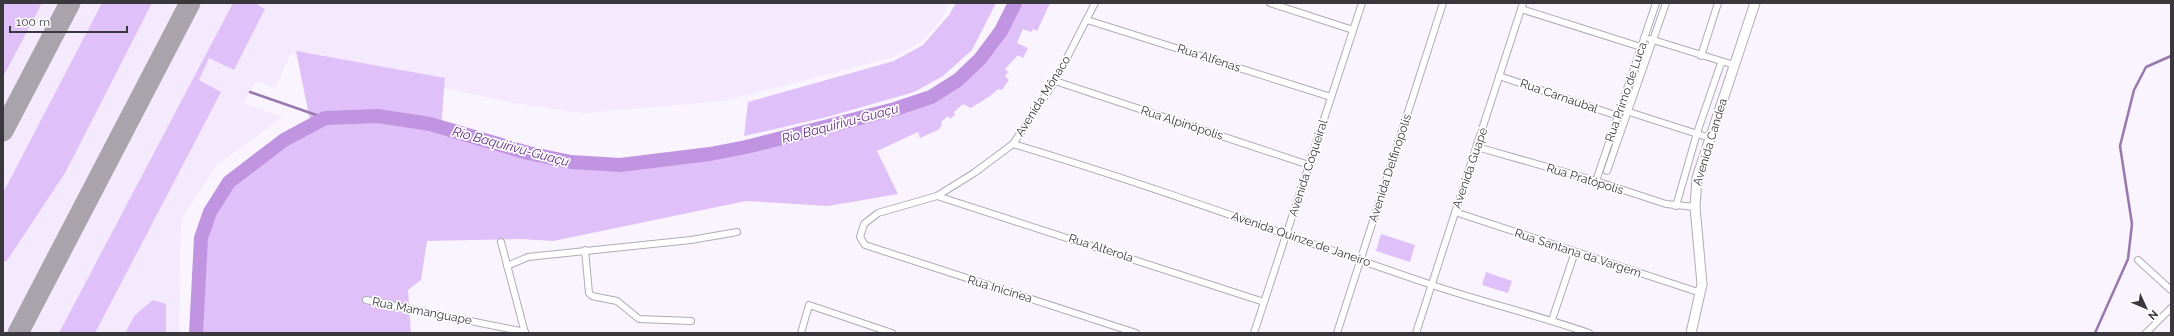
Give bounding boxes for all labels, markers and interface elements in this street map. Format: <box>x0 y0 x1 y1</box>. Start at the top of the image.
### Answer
scale bar <box>10 8 127 34</box>
text: 100 m <box>16 15 50 29</box>
street label: Rua Primo de Luca <box>1602 40 1650 144</box>
street label: Rua Alfenas <box>1176 41 1243 75</box>
street label: Avenida Mônaco <box>1013 53 1073 139</box>
street label: Rua Carnaubal <box>1518 76 1600 116</box>
street label: Avenida Candea <box>1690 97 1730 187</box>
water label: Rio Baquirivu-Guaçu <box>780 101 900 146</box>
street label: Rua Alpinópolis <box>1139 103 1225 143</box>
street label: Avenida Delfinópolis <box>1366 112 1414 224</box>
street label: Avenida Coqueiral <box>1286 117 1331 218</box>
water label: Rio Baquirivu-Guaçu <box>451 124 571 169</box>
street label: Avenida Guapé <box>1450 126 1490 210</box>
street label: Rua Pratópolis <box>1545 161 1625 197</box>
street label: Avenida Quinze de Janeiro <box>1229 209 1373 269</box>
street label: Rua Santana da Vargem <box>1513 226 1643 280</box>
street label: Rua Alterola <box>1067 231 1135 265</box>
street label: Rua Inicinea <box>966 273 1034 305</box>
north arrow <box>2126 288 2166 328</box>
street label: Rua Mamanguape <box>371 294 473 328</box>
text: N <box>2145 307 2160 322</box>

